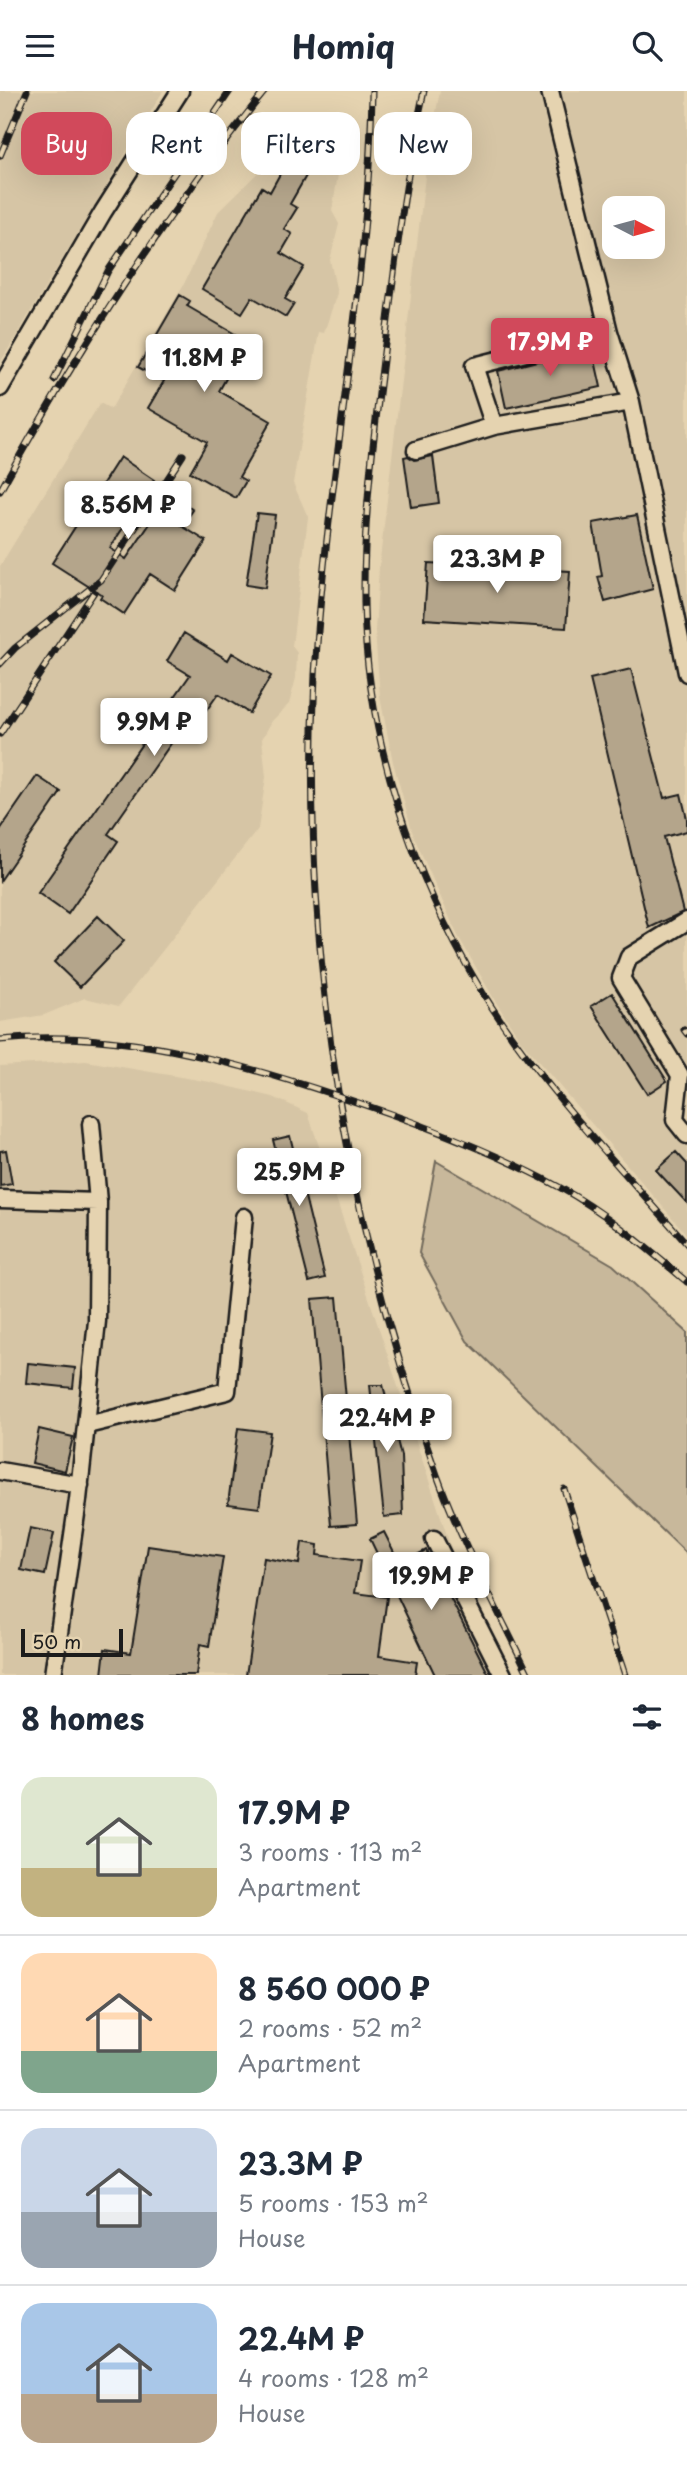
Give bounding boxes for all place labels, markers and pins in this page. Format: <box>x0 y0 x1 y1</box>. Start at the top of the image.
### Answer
pin: 17.9M ₽ <box>485 319 615 378</box>
pin: 11.8M ₽ <box>139 335 269 394</box>
pin: 8.56M ₽ <box>63 482 193 541</box>
pin: 23.3M ₽ <box>432 535 562 595</box>
pin: 9.9M ₽ <box>97 699 211 758</box>
pin: 25.9M ₽ <box>234 1149 364 1208</box>
pin: 22.4M ₽ <box>322 1395 452 1454</box>
pin: 19.9M ₽ <box>366 1553 496 1612</box>

